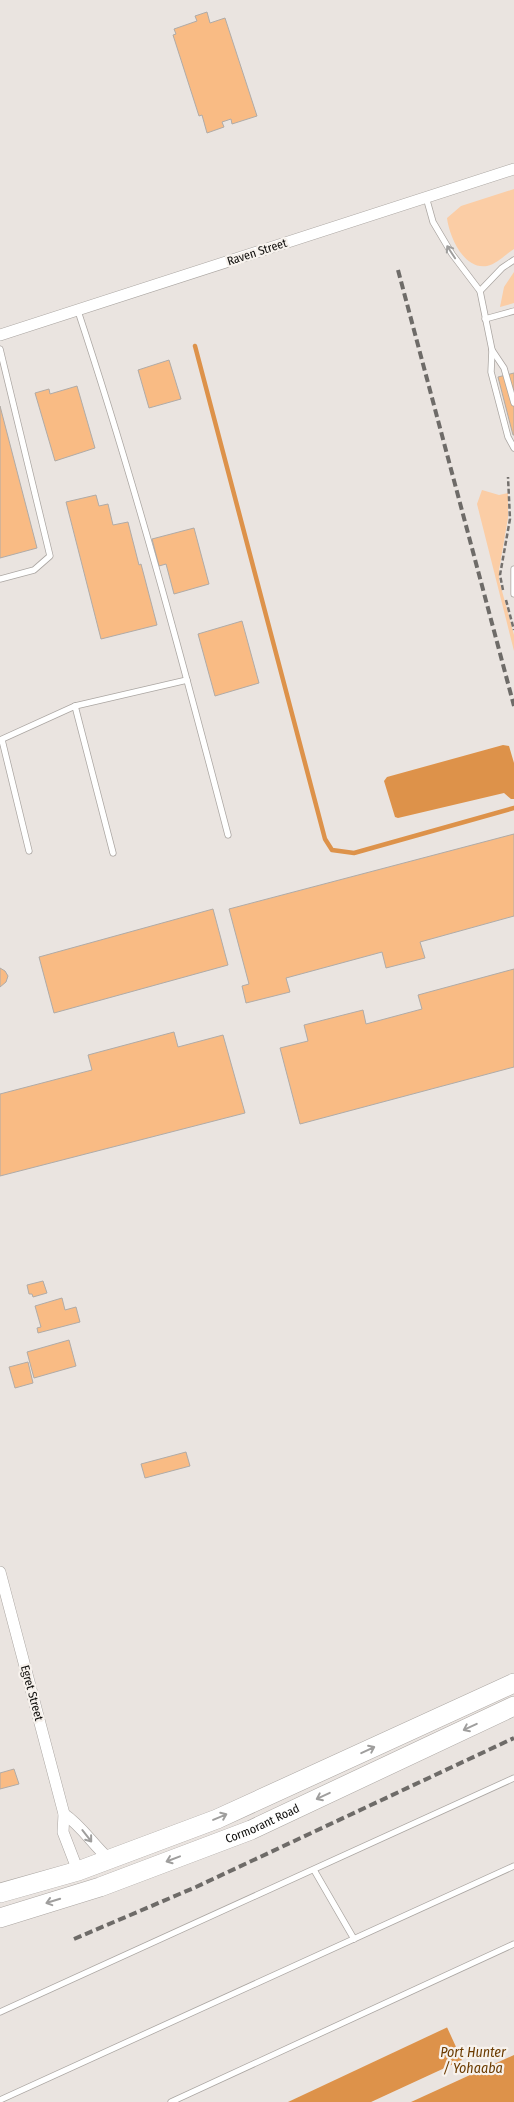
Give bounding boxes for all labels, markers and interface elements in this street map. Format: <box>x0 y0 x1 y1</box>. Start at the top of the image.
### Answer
street label: Raven Street <box>225 236 289 268</box>
one-way arrow <box>446 246 456 260</box>
street label: Egret Street <box>18 1664 46 1722</box>
one-way arrow <box>463 1723 478 1732</box>
one-way arrow <box>360 1744 375 1754</box>
one-way arrow <box>316 1792 331 1801</box>
street label: Cormorant Road <box>223 1801 302 1846</box>
one-way arrow <box>212 1812 227 1822</box>
one-way arrow <box>82 1829 92 1843</box>
one-way arrow <box>166 1855 181 1864</box>
one-way arrow <box>46 1897 62 1907</box>
water label: Port Hunter / Yohaaba <box>440 2044 507 2077</box>

